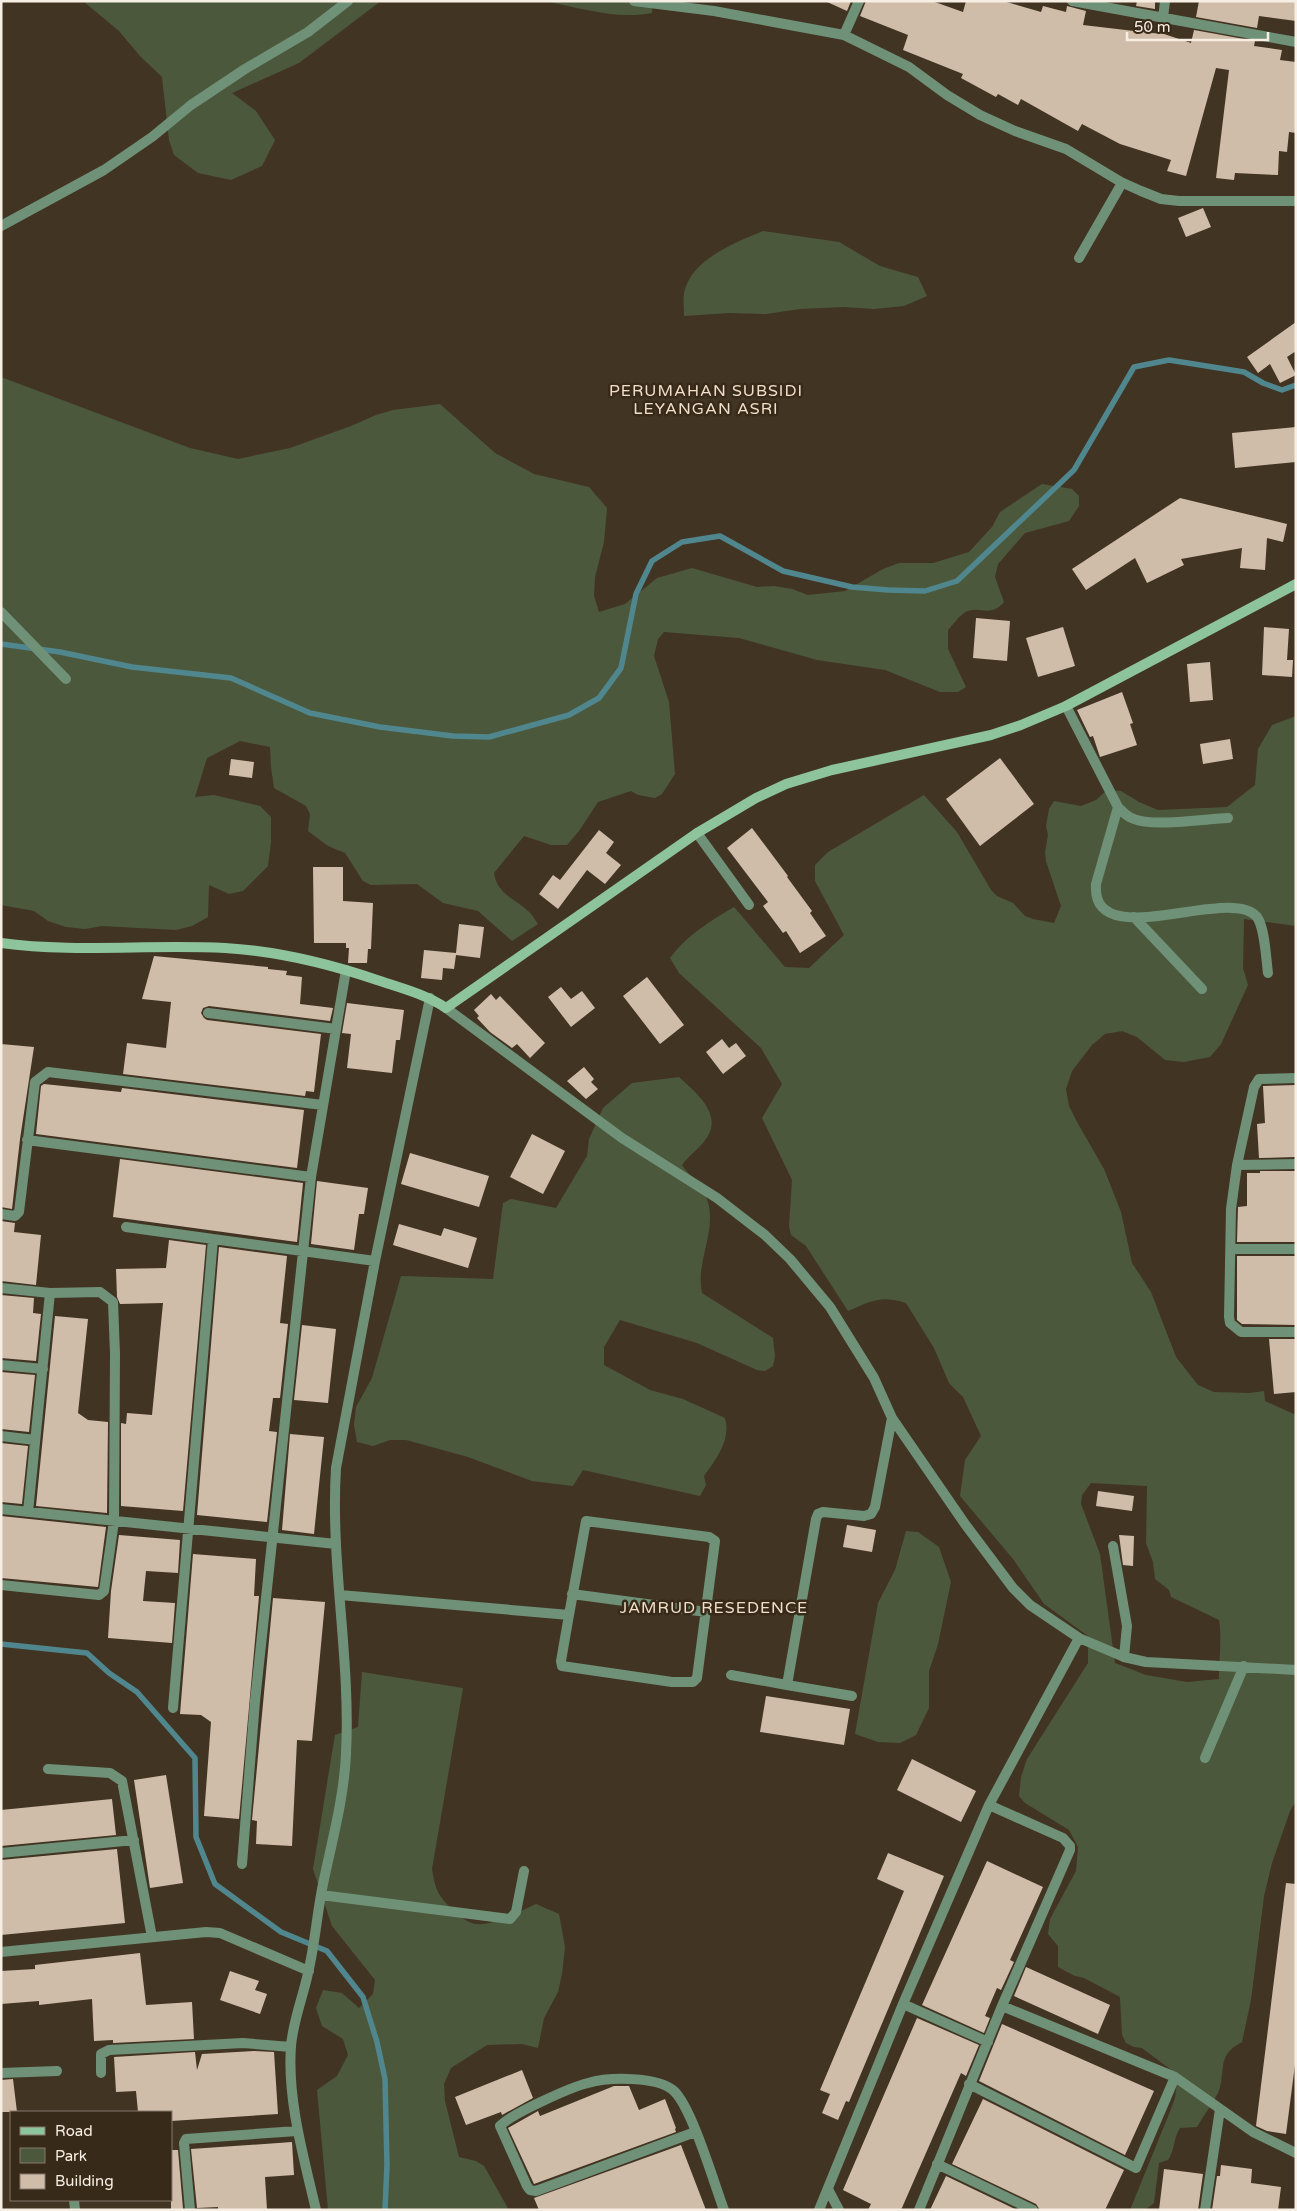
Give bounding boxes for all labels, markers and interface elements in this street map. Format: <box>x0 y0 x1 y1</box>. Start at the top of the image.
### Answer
scale bar <box>1127 10 1268 42</box>
text: 50 m <box>1134 18 1171 36</box>
district label: PERUMAHAN SUBSIDI LEYANGAN ASRI <box>609 381 803 419</box>
district label: JAMRUD RESEDENCE <box>620 1598 808 1618</box>
legend <box>10 2111 172 2201</box>
text: Road <box>55 2122 93 2140</box>
text: Park <box>55 2147 87 2165</box>
text: Building <box>55 2172 114 2190</box>

